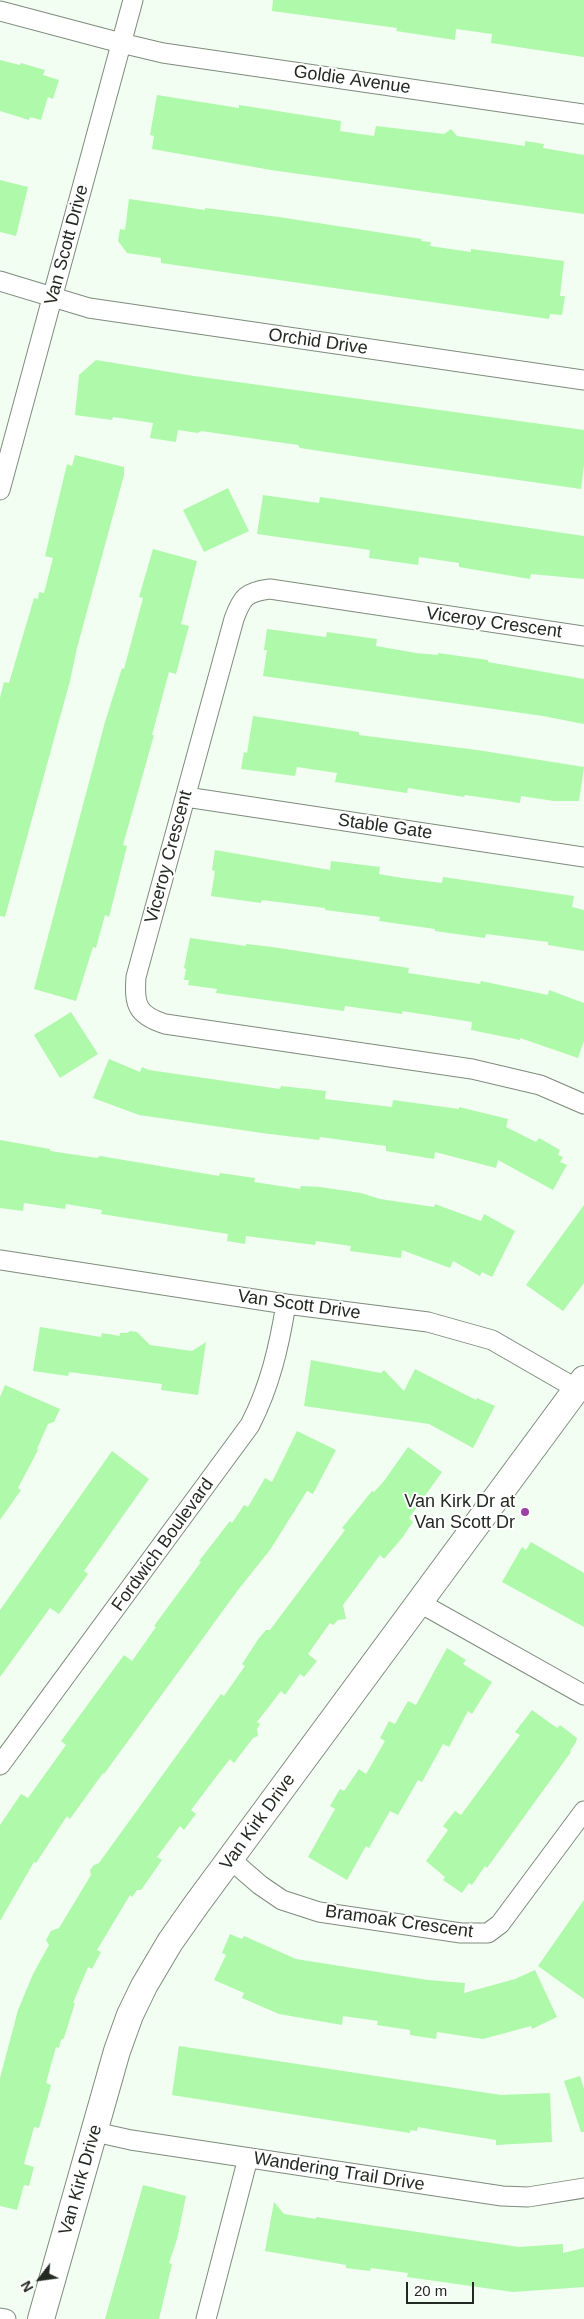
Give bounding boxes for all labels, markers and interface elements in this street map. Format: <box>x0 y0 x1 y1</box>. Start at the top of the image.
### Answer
street label: Goldie Avenue <box>292 61 412 99</box>
street label: Van Scott Drive <box>41 182 93 308</box>
street label: Orchid Drive <box>267 324 369 360</box>
street label: Viceroy Crescent <box>425 603 563 643</box>
street label: Viceroy Crescent <box>141 788 197 926</box>
street label: Stable Gate <box>336 810 434 844</box>
street label: Van Scott Drive <box>236 1286 362 1324</box>
street label: Fordwich Boulevard <box>108 1474 218 1616</box>
place label: Van Kirk Dr at Van Scott Dr <box>404 1491 515 1534</box>
marker: Van Kirk Dr at Van Scott Dr <box>519 1506 531 1518</box>
street label: Van Kirk Drive <box>216 1770 300 1874</box>
street label: Bramoak Crescent <box>324 1901 474 1943</box>
street label: Van Kirk Drive <box>55 2122 107 2238</box>
street label: Wandering Trail Drive <box>252 2148 426 2196</box>
north arrow <box>15 2254 65 2304</box>
scale bar <box>409 2272 476 2304</box>
text: N <box>18 2278 36 2295</box>
text: 20 m <box>414 2282 447 2299</box>

